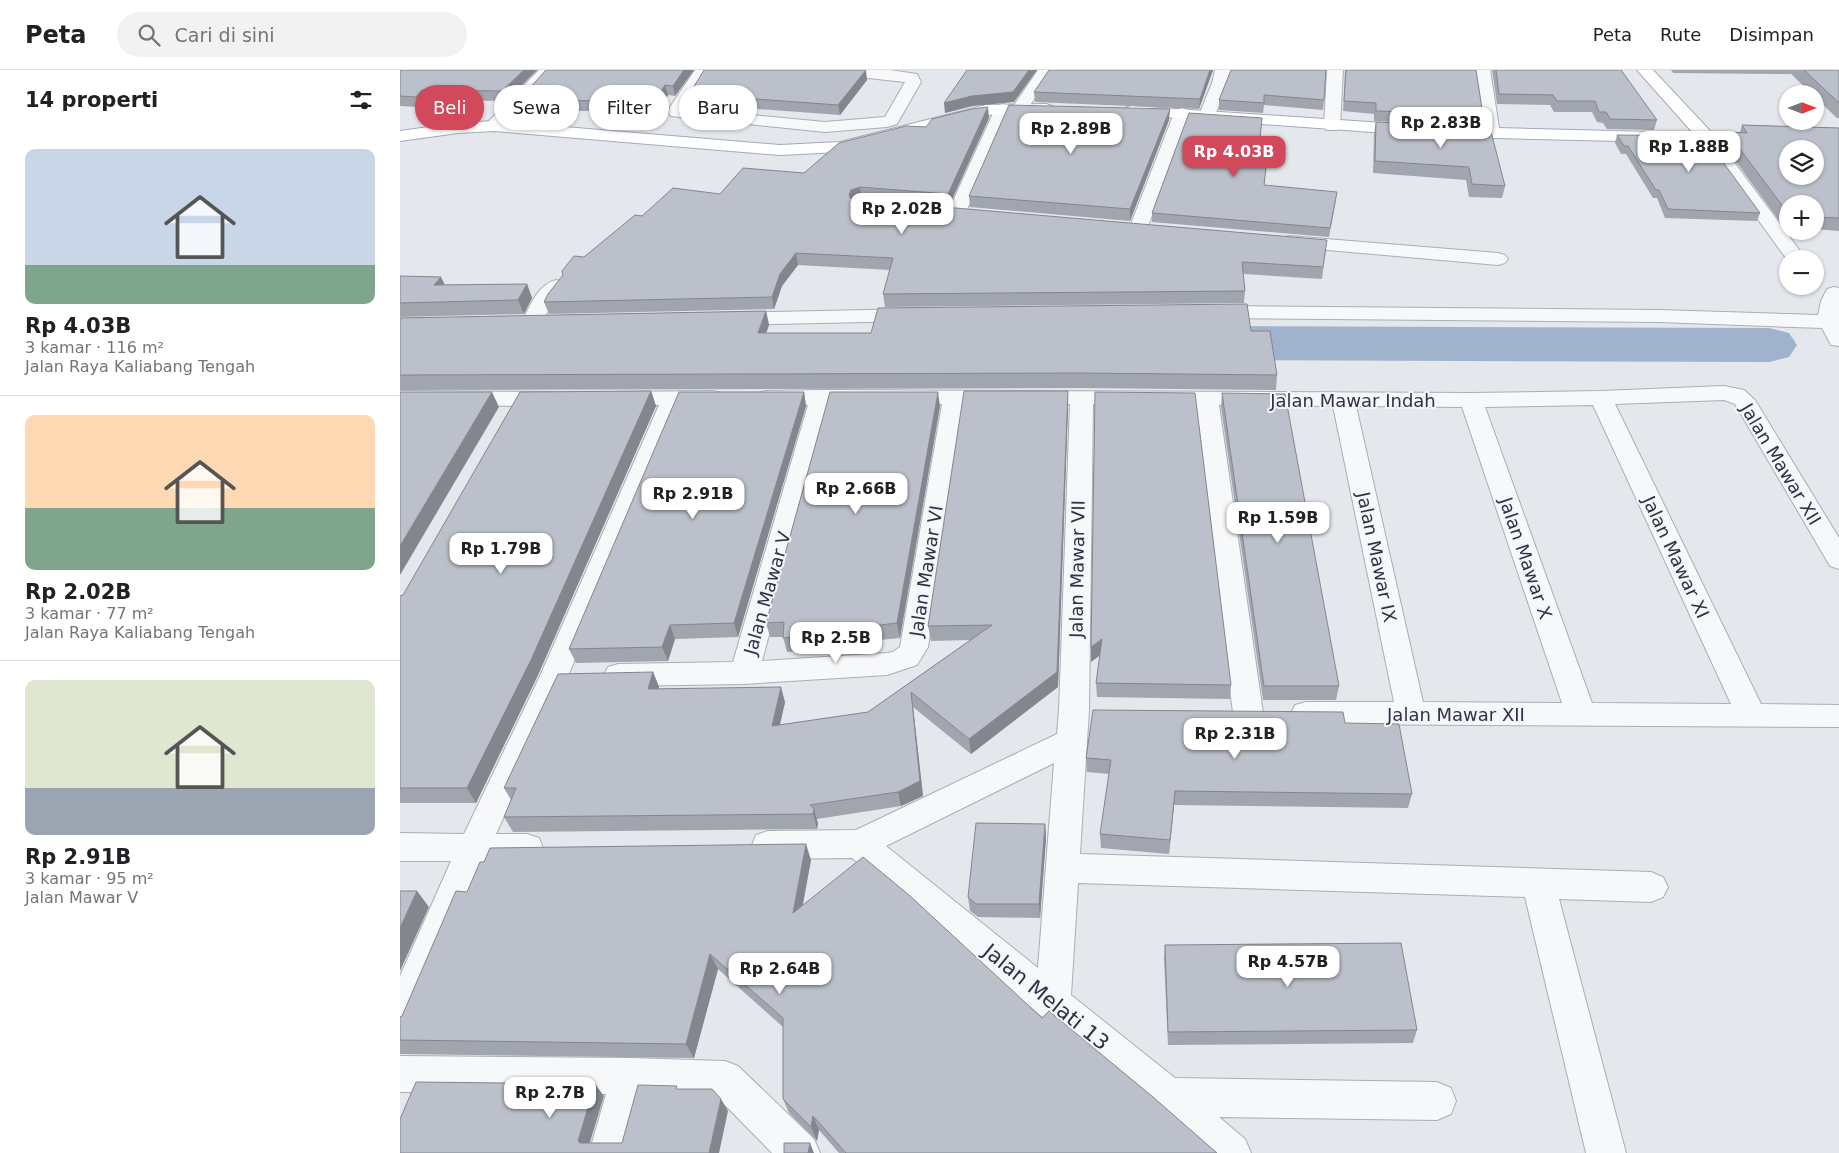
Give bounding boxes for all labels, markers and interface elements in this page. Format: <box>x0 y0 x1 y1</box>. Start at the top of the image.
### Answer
search box <box>117 12 467 57</box>
text: Peta <box>25 21 87 49</box>
icon: search <box>135 21 163 49</box>
text: Cari di sini <box>175 24 274 46</box>
text: Peta <box>1593 24 1632 45</box>
text: Rute <box>1660 24 1701 45</box>
text: Disimpan <box>1729 24 1814 45</box>
chip: Beli <box>415 85 484 130</box>
chip: Sewa <box>494 85 579 130</box>
chip: Filter <box>589 85 669 130</box>
chip: Baru <box>679 85 757 130</box>
north arrow <box>1779 85 1824 130</box>
map controls <box>1779 85 1824 295</box>
icon: filters <box>347 86 375 114</box>
text: 14 properti <box>25 88 158 112</box>
pin: Rp 2.83B <box>1389 106 1493 149</box>
pin: Rp 2.89B <box>1019 112 1123 155</box>
text: Rp 2.83B <box>1400 113 1482 132</box>
text: Rp 2.89B <box>1030 119 1112 138</box>
pin: Rp 1.88B <box>1637 131 1741 173</box>
pin: Rp 4.03B <box>1182 136 1286 178</box>
text: Rp 1.88B <box>1648 137 1730 156</box>
button: layers <box>1779 140 1824 185</box>
text: Rp 4.03B <box>1193 142 1275 161</box>
icon: home <box>155 182 245 272</box>
pin: Rp 2.02B <box>850 192 954 235</box>
button: + <box>1779 195 1824 240</box>
text: Rp 2.02B <box>861 199 943 218</box>
button: − <box>1779 250 1824 295</box>
text: Rp 4.03B <box>25 314 131 338</box>
text: 3 kamar · 116 m² <box>25 338 164 357</box>
text: Jalan Raya Kaliabang Tengah <box>25 357 255 376</box>
street label: Jalan Mawar Indah <box>1269 390 1436 411</box>
street label: Jalan Mawar XII <box>1736 399 1826 529</box>
icon: home <box>155 447 245 537</box>
pin: Rp 2.66B <box>804 472 908 515</box>
pin: Rp 2.91B <box>641 478 745 520</box>
text: Rp 2.66B <box>815 479 897 498</box>
text: Rp 2.91B <box>652 484 734 503</box>
street label: Jalan Mawar IX <box>1353 489 1401 624</box>
street label: Jalan Mawar XI <box>1638 492 1714 622</box>
street label: Jalan Mawar X <box>1495 493 1557 622</box>
street label: Jalan Mawar VII <box>1065 500 1089 639</box>
pin: Rp 1.59B <box>1226 502 1330 544</box>
street label: Jalan Mawar VI <box>905 504 947 639</box>
text: Rp 1.59B <box>1237 508 1319 527</box>
street label: Jalan Mawar V <box>739 528 795 658</box>
pin: Rp 1.79B <box>449 532 553 575</box>
text: Rp 1.79B <box>460 539 542 558</box>
text: Rp 2.02B <box>25 580 131 604</box>
text: 3 kamar · 77 m² <box>25 604 154 623</box>
pin: Rp 2.5B <box>790 622 882 664</box>
text: Jalan Raya Kaliabang Tengah <box>25 623 255 642</box>
text: Rp 2.5B <box>801 628 871 647</box>
street label: Jalan Mawar XII <box>1386 704 1525 725</box>
icon: home <box>155 712 245 802</box>
pin: Rp 2.31B <box>1183 718 1287 760</box>
text: Rp 2.31B <box>1194 724 1276 743</box>
text: Rp 2.91B <box>25 845 131 869</box>
text: 3 kamar · 95 m² <box>25 869 154 888</box>
text: Jalan Mawar V <box>25 888 138 907</box>
street label: Jalan Melati 13 <box>977 938 1114 1055</box>
pin: Rp 4.57B <box>1236 946 1340 988</box>
pin: Rp 2.64B <box>728 952 832 995</box>
text: Rp 4.57B <box>1247 952 1329 971</box>
text: Rp 2.64B <box>739 959 821 978</box>
pin: Rp 2.7B <box>504 1076 596 1119</box>
text: Rp 2.7B <box>515 1083 585 1102</box>

